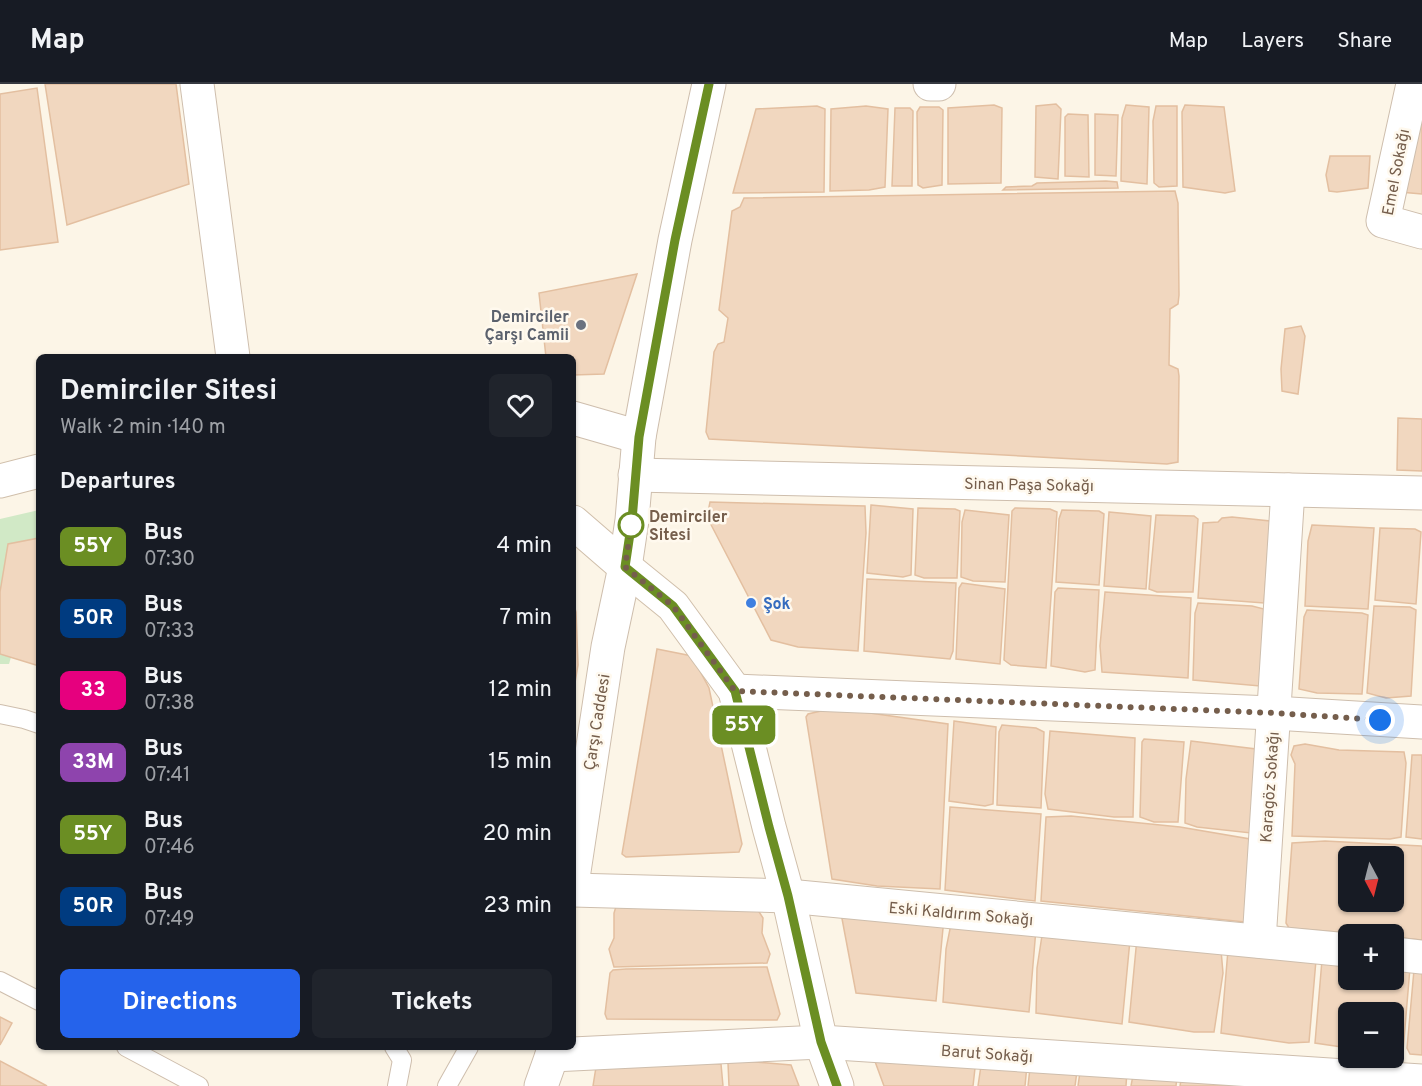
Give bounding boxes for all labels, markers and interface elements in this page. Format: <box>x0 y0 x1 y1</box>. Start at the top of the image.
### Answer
text: Map <box>30 23 85 59</box>
text: Map <box>1169 28 1208 55</box>
text: Layers <box>1241 28 1304 55</box>
text: Share <box>1337 28 1392 55</box>
street label: Emel Sokağı <box>1379 127 1415 217</box>
place label: Demirciler Çarşı Camii <box>485 308 569 346</box>
marker: Demirciler Çarşı Camii <box>574 318 588 332</box>
text: Demirciler Sitesi <box>60 374 277 410</box>
button: heart <box>489 374 552 437</box>
text: Walk · 2 min · 140 m <box>60 415 226 441</box>
text: Departures <box>60 469 176 496</box>
street label: Sinan Paşa Sokağı <box>964 475 1094 497</box>
place label: Demirciler Sitesi <box>649 508 728 546</box>
marker: Demirciler Sitesi <box>618 512 644 538</box>
text: Bus <box>144 520 183 547</box>
text: 55Y <box>73 533 113 560</box>
text: 4 min <box>497 533 552 560</box>
text: 07:30 <box>144 547 195 573</box>
text: Bus <box>144 592 183 619</box>
place label: Şok <box>763 595 791 615</box>
marker: Şok <box>744 596 758 610</box>
text: 50R <box>72 605 114 632</box>
text: 7 min <box>500 605 552 632</box>
text: 07:33 <box>144 619 194 645</box>
text: Bus <box>144 664 183 691</box>
street label: Çarşı Caddesi <box>580 673 615 772</box>
text: 33 <box>80 677 106 704</box>
text: 12 min <box>489 677 552 704</box>
text: 07:38 <box>144 691 195 717</box>
your location <box>1365 705 1395 735</box>
line badge: 55Y <box>710 706 778 744</box>
text: 55Y <box>724 712 764 739</box>
street label: Karagöz Sokağı <box>1257 731 1285 843</box>
text: Bus <box>144 736 183 763</box>
text: 33M <box>72 749 114 776</box>
text: 15 min <box>488 749 552 776</box>
text: 07:41 <box>144 763 190 789</box>
text: Bus <box>144 808 183 835</box>
text: 55Y <box>73 821 113 848</box>
text: 20 min <box>483 821 552 848</box>
text: 07:46 <box>144 835 195 861</box>
north arrow <box>1338 846 1404 912</box>
map controls <box>1338 846 1404 1068</box>
text: Bus <box>144 880 183 907</box>
text: 50R <box>72 893 114 920</box>
text: 23 min <box>484 893 552 920</box>
street label: Eski Kaldırım Sokağı <box>888 899 1034 931</box>
text: 07:49 <box>144 907 194 933</box>
button: + <box>1338 924 1404 990</box>
button: Directions <box>60 969 300 1038</box>
button: Tickets <box>312 969 552 1038</box>
button: − <box>1338 1002 1404 1068</box>
street label: Barut Sokağı <box>940 1042 1034 1068</box>

